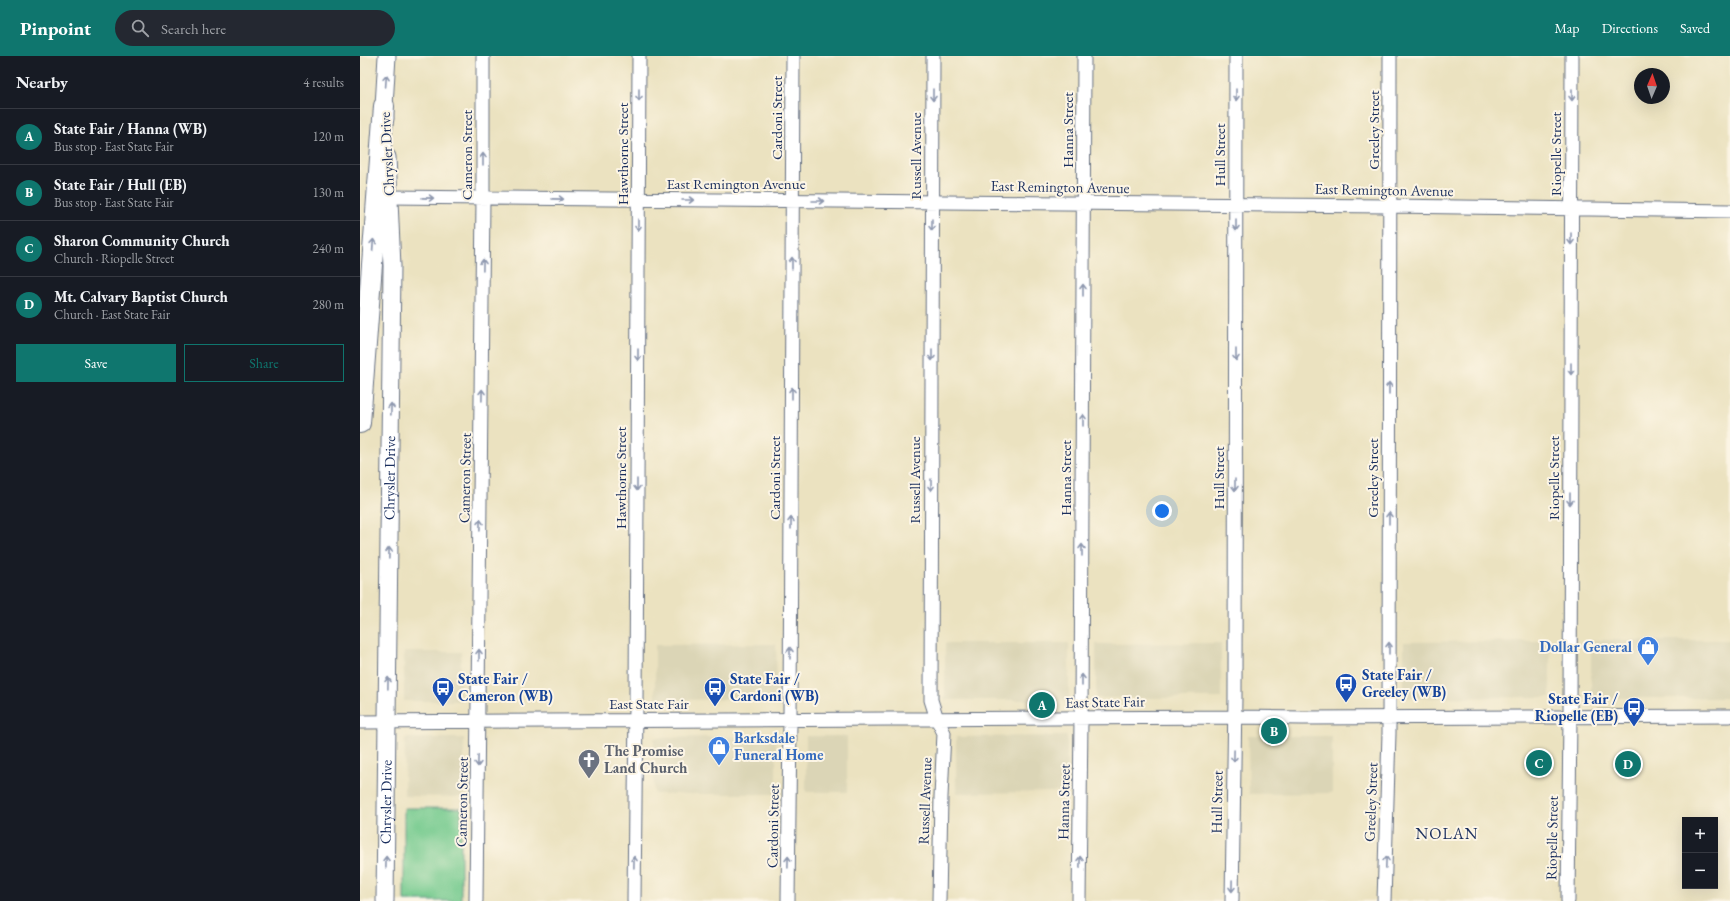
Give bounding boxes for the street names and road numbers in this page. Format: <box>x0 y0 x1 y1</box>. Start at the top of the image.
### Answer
street label: Cardoni Street <box>767 76 786 160</box>
street label: Greeley Street <box>1364 90 1383 170</box>
street label: Hanna Street <box>1058 92 1077 168</box>
street label: Hawthorne Street <box>613 102 632 205</box>
street label: Cameron Street <box>457 109 476 200</box>
street label: Chrysler Drive <box>375 111 398 197</box>
street label: Riopelle Street <box>1546 111 1565 196</box>
street label: Russell Avenue <box>906 112 925 200</box>
street label: Hull Street <box>1210 123 1229 187</box>
street label: East Remington Avenue <box>666 174 806 193</box>
street label: East Remington Avenue <box>990 176 1130 197</box>
street label: East Remington Avenue <box>1314 179 1454 200</box>
street label: Hawthorne Street <box>611 426 630 529</box>
street label: Cameron Street <box>454 432 475 523</box>
street label: Riopelle Street <box>1544 435 1563 520</box>
street label: Chrysler Drive <box>379 436 399 520</box>
street label: Cardoni Street <box>765 436 784 520</box>
street label: Russell Avenue <box>905 436 924 524</box>
street label: Greeley Street <box>1363 438 1382 518</box>
street label: Hanna Street <box>1056 440 1075 516</box>
street label: Hull Street <box>1209 446 1228 510</box>
street label: East State Fair <box>1065 691 1145 712</box>
street label: East State Fair <box>609 694 689 713</box>
street label: Cameron Street <box>451 756 472 847</box>
street label: Russell Avenue <box>913 757 936 845</box>
street label: Chrysler Drive <box>376 760 396 844</box>
street label: Greeley Street <box>1360 762 1381 842</box>
street label: Hanna Street <box>1053 764 1074 840</box>
street label: Hull Street <box>1206 770 1227 834</box>
street label: Cardoni Street <box>762 783 783 868</box>
street label: Riopelle Street <box>1541 795 1562 880</box>

